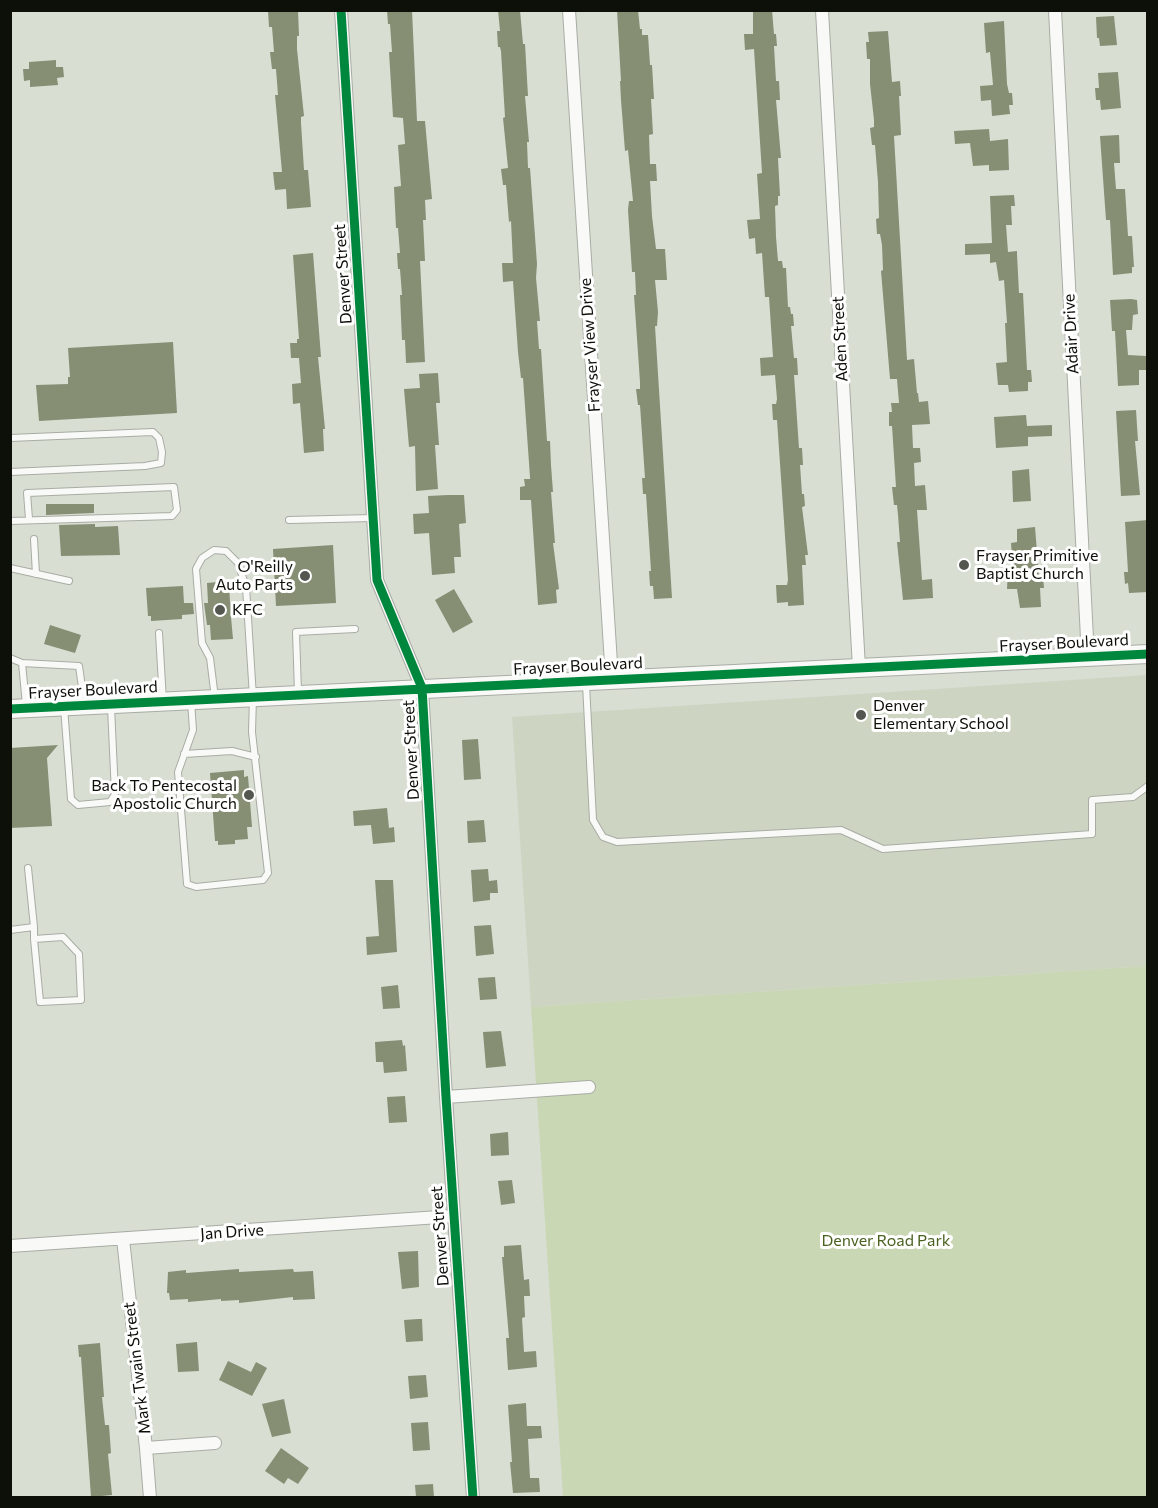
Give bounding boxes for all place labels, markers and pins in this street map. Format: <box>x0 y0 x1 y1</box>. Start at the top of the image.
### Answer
place label: Frayser Primitive Baptist Church <box>976 546 1098 584</box>
place label: O'Reilly Auto Parts <box>215 557 293 595</box>
marker: Frayser Primitive Baptist Church <box>957 558 971 572</box>
marker: O'Reilly Auto Parts <box>298 569 312 583</box>
place label: KFC <box>232 600 263 620</box>
marker: KFC <box>213 603 227 617</box>
place label: Denver Elementary School <box>873 696 1009 734</box>
marker: Denver Elementary School <box>854 708 868 722</box>
place label: Back To Pentecostal Apostolic Church <box>91 776 237 814</box>
marker: Back To Pentecostal Apostolic Church <box>242 788 256 802</box>

